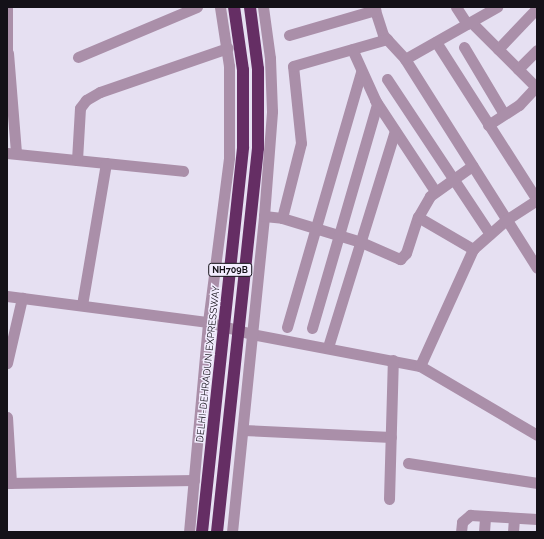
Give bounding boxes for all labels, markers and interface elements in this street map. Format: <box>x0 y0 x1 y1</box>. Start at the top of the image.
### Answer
road number: NH709B <box>208 263 252 277</box>
street label: DELHI-DEHRADUN EXPRESSWAY <box>194 285 222 443</box>

